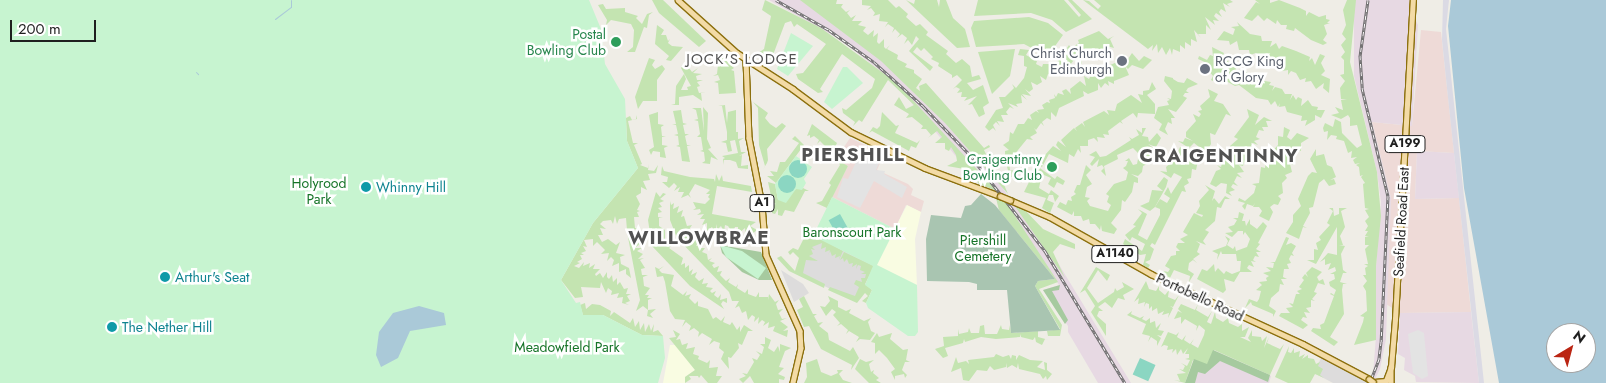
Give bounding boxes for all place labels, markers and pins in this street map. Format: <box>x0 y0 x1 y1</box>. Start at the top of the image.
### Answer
place label: Postal Bowling Club <box>527 26 606 58</box>
marker: Postal Bowling Club <box>610 36 622 48</box>
place label: Christ Church Edinburgh <box>1030 45 1112 78</box>
place label: RCCG King of Glory <box>1215 53 1284 85</box>
marker: Christ Church Edinburgh <box>1116 55 1128 67</box>
marker: RCCG King of Glory <box>1199 63 1211 75</box>
place label: Craigentinny Bowling Club <box>963 151 1042 184</box>
marker: Craigentinny Bowling Club <box>1046 161 1058 173</box>
place label: Whinny Hill <box>376 179 446 195</box>
marker: Whinny Hill <box>360 181 372 193</box>
place label: Arthur's Seat <box>175 269 249 285</box>
marker: Arthur's Seat <box>159 271 171 283</box>
place label: The Nether Hill <box>122 319 212 335</box>
marker: The Nether Hill <box>106 321 118 333</box>

